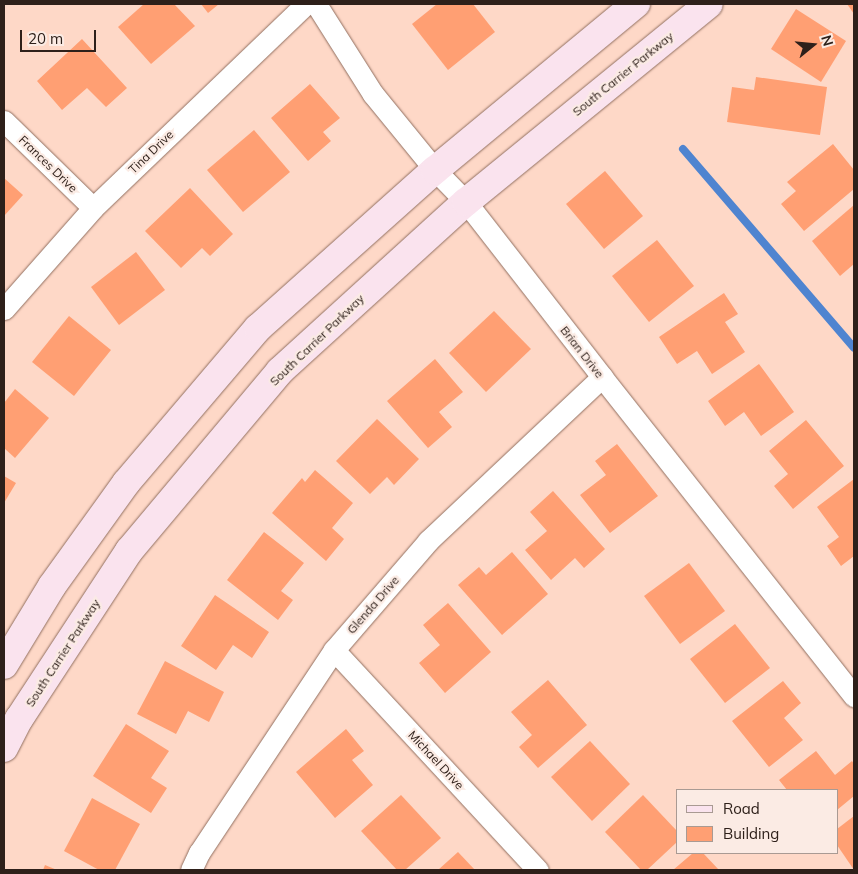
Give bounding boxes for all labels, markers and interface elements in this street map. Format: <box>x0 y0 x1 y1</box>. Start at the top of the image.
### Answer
scale bar <box>22 20 99 52</box>
north arrow <box>788 20 838 70</box>
text: 20 m <box>28 29 63 48</box>
street label: South Carrier Parkway <box>570 29 676 119</box>
text: N <box>817 33 837 48</box>
street label: Tina Drive <box>126 127 176 177</box>
street label: Frances Drive <box>16 133 80 195</box>
street label: South Carrier Parkway <box>267 291 367 389</box>
street label: Brian Drive <box>557 323 607 381</box>
street label: Glenda Drive <box>344 573 402 637</box>
street label: South Carrier Parkway <box>23 597 103 709</box>
street label: Michael Drive <box>405 728 467 792</box>
legend <box>676 789 838 854</box>
text: Road <box>723 799 760 818</box>
text: Building <box>723 824 779 843</box>

